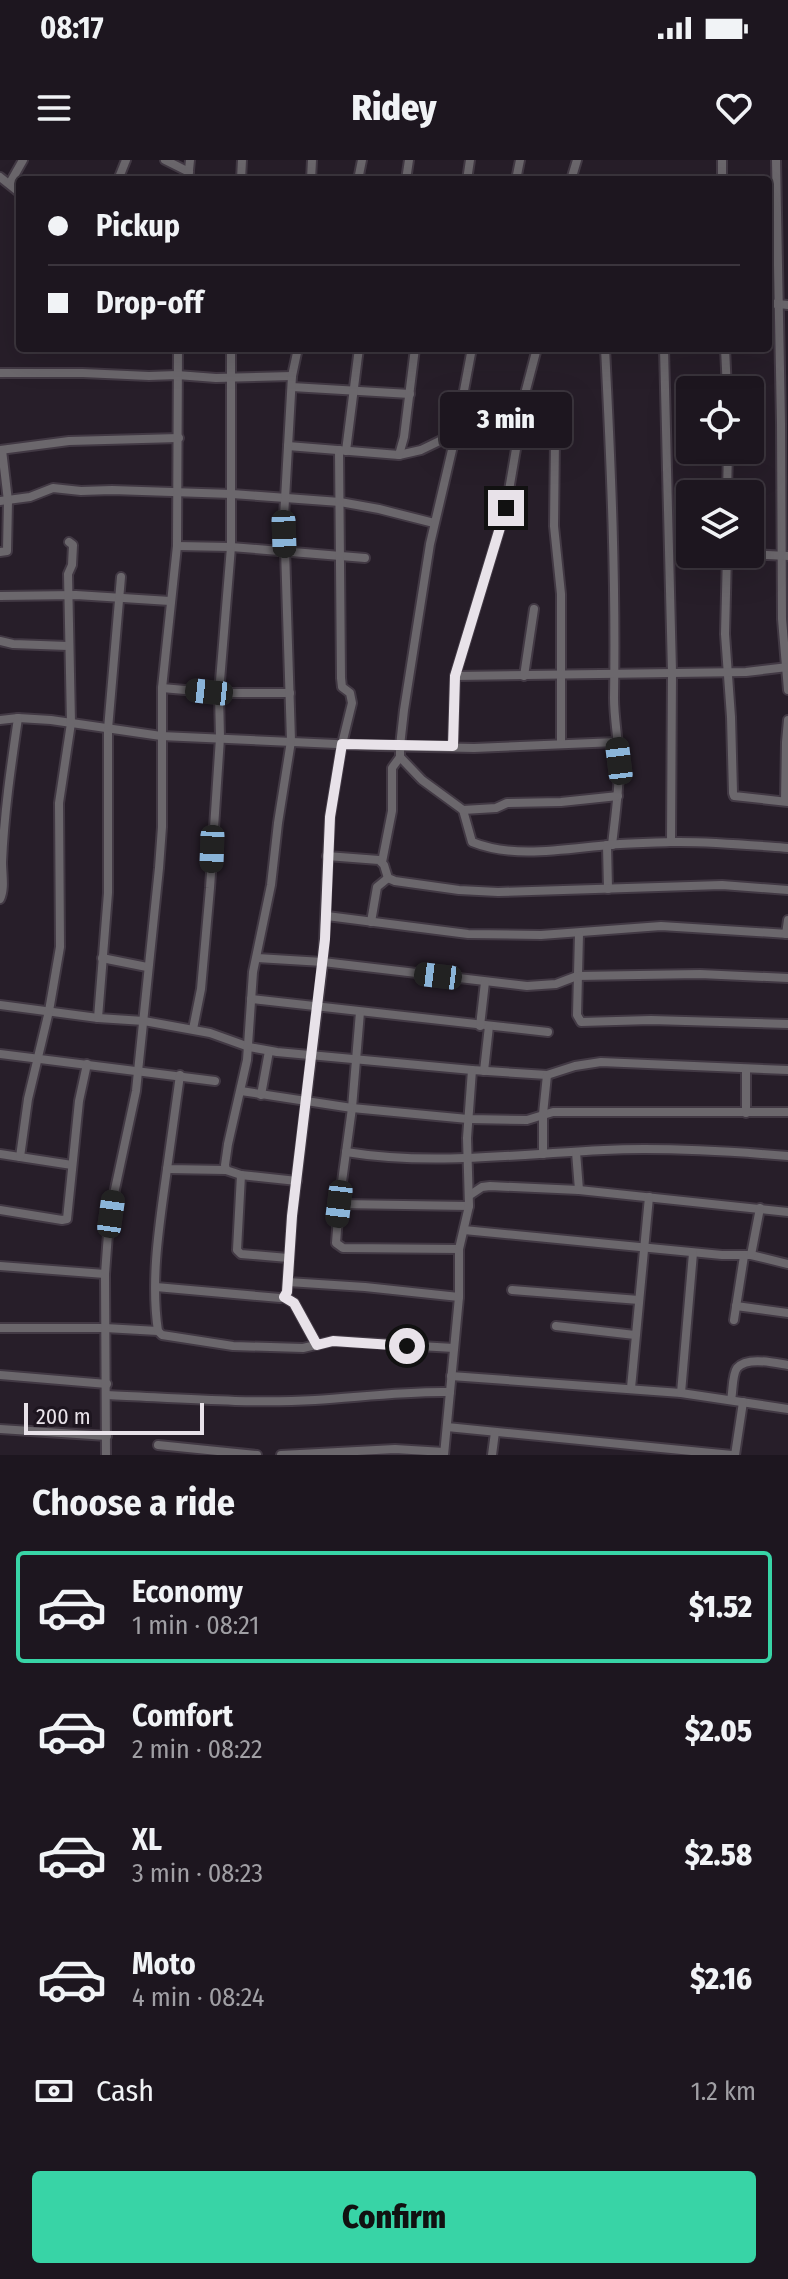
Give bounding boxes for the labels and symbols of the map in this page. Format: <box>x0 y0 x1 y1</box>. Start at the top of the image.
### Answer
callout: 3 min <box>440 392 572 448</box>
route end <box>488 490 524 526</box>
car <box>271 510 297 558</box>
car <box>184 678 234 706</box>
car <box>604 736 634 786</box>
car <box>199 825 225 873</box>
car <box>413 961 463 991</box>
car <box>324 1179 354 1229</box>
car <box>96 1189 126 1239</box>
route start <box>389 1328 425 1364</box>
scale bar <box>24 1399 204 1435</box>

